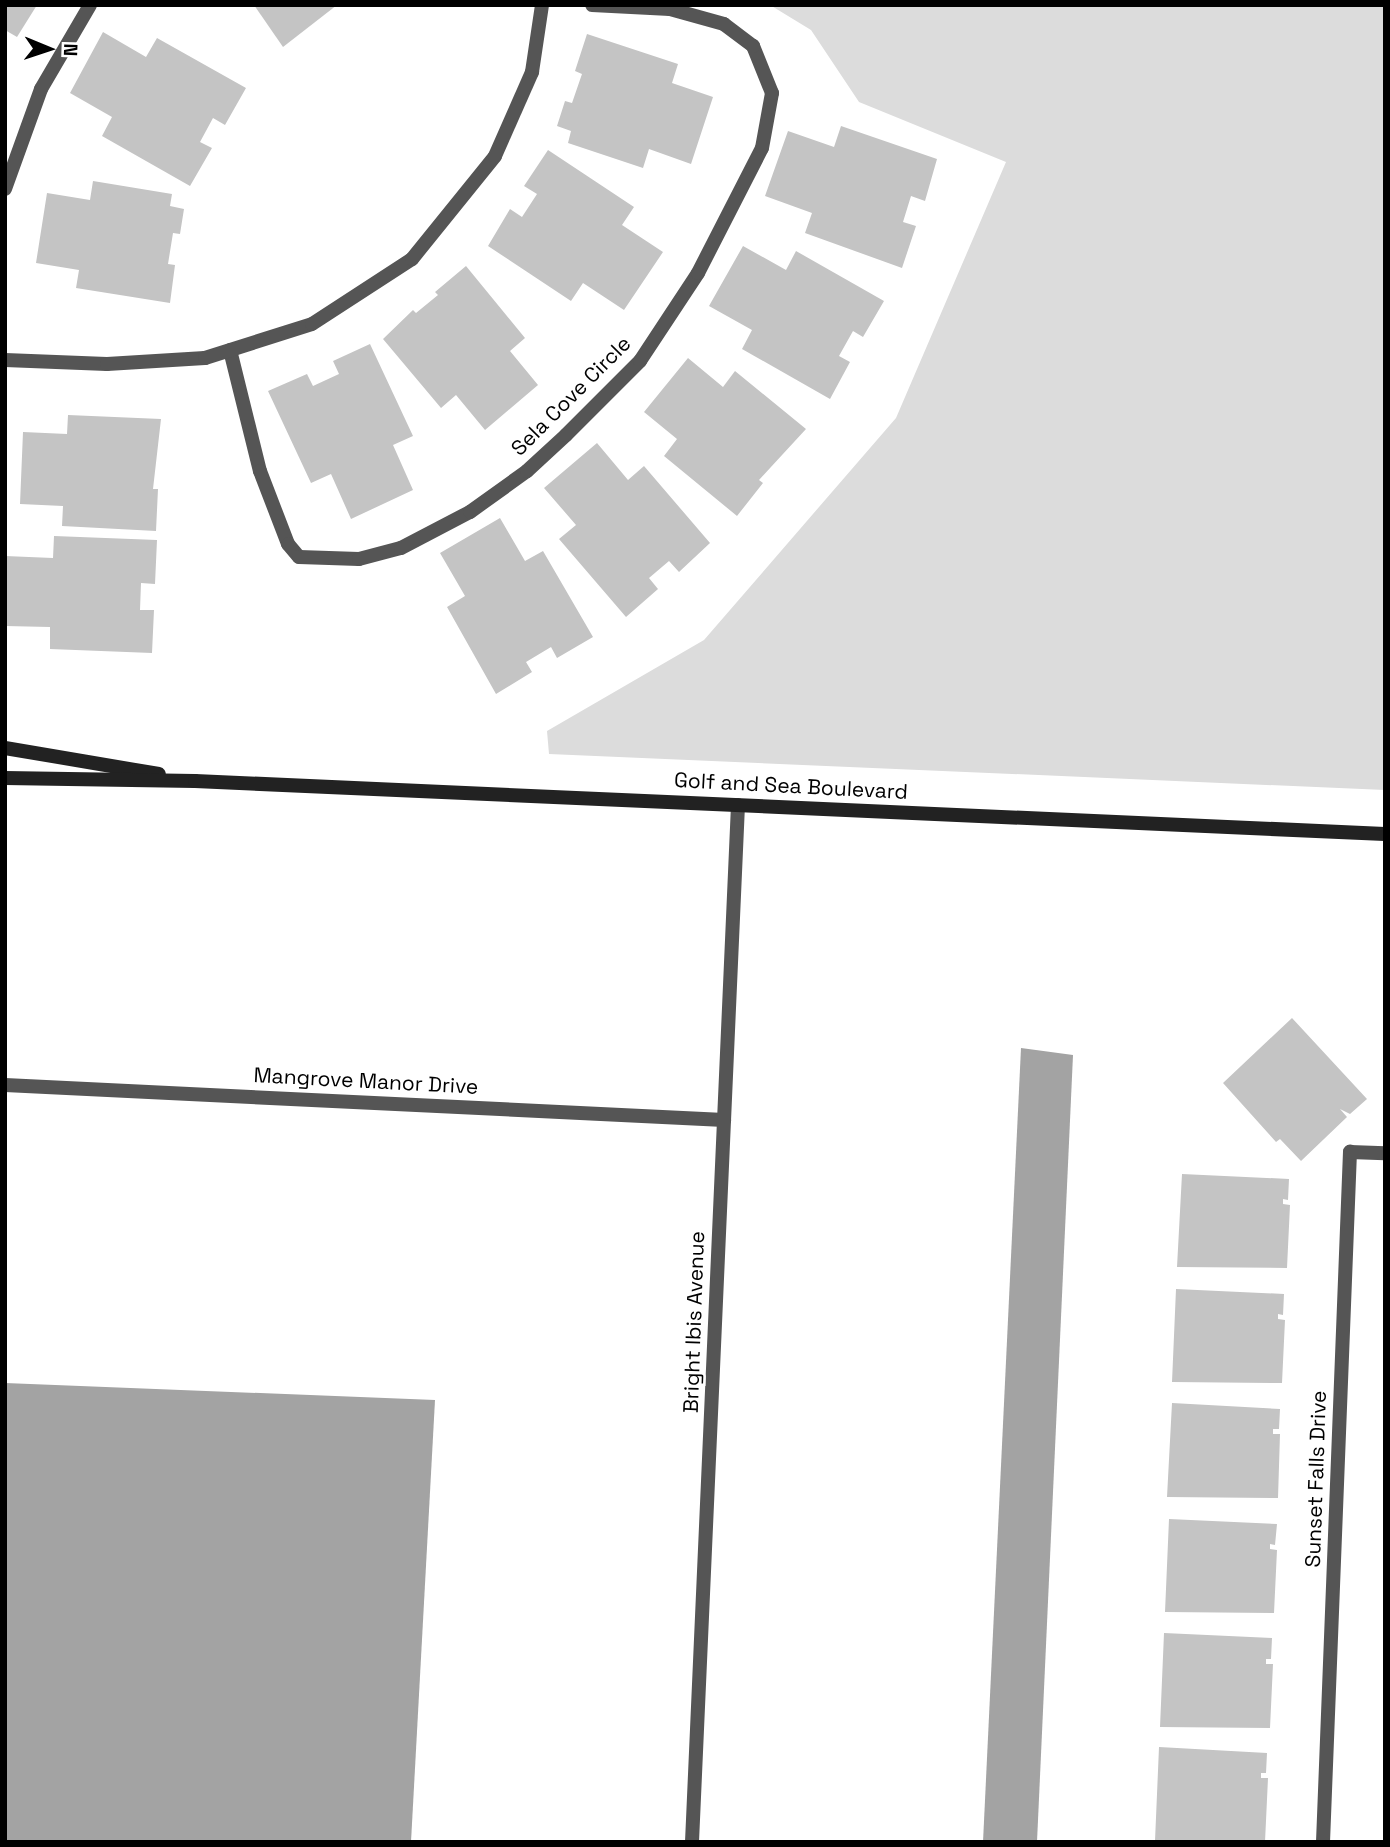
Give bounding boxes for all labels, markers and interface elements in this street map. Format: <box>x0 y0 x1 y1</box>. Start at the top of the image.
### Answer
north arrow <box>14 14 84 84</box>
text: N <box>58 43 83 57</box>
street label: Sela Cove Circle <box>506 331 636 461</box>
street label: Golf and Sea Boulevard <box>673 767 909 805</box>
street label: Mangrove Manor Drive <box>253 1063 479 1099</box>
street label: Bright Ibis Avenue <box>678 1230 710 1414</box>
street label: Sunset Falls Drive <box>1300 1390 1332 1568</box>

